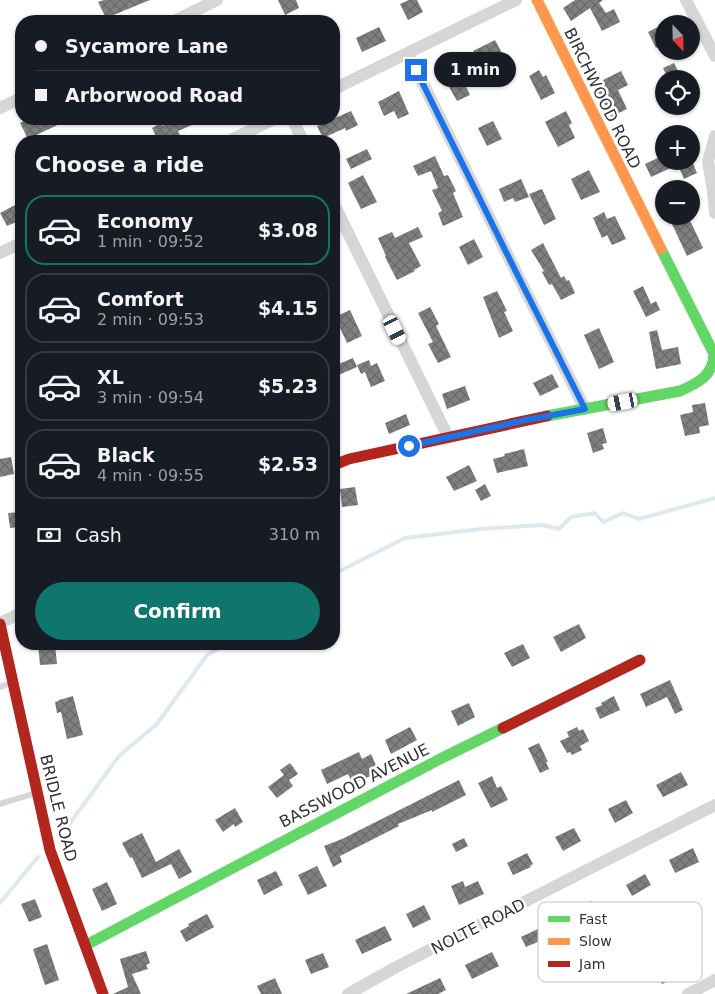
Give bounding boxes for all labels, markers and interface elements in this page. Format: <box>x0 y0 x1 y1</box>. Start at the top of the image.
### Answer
north arrow <box>655 15 700 60</box>
map controls <box>655 15 700 225</box>
street label: BIRCHWOOD ROAD <box>560 25 645 172</box>
text: Sycamore Lane <box>65 35 228 57</box>
callout: 1 min <box>434 52 516 88</box>
route end <box>405 59 427 81</box>
text: 1 min <box>450 60 500 79</box>
button: locate <box>655 70 700 115</box>
text: Arborwood Road <box>65 84 243 106</box>
button: + <box>655 125 700 170</box>
text: Choose a ride <box>35 152 204 177</box>
button: − <box>655 180 700 225</box>
icon: car <box>37 208 82 253</box>
text: Economy <box>97 210 193 232</box>
text: $3.08 <box>258 219 318 241</box>
text: 1 min · 09:52 <box>97 232 204 251</box>
icon: car <box>37 286 82 331</box>
text: Comfort <box>97 288 184 310</box>
text: $4.15 <box>258 297 318 319</box>
text: 2 min · 09:53 <box>97 310 204 329</box>
car <box>381 313 408 347</box>
icon: car <box>37 364 82 409</box>
text: XL <box>97 366 124 388</box>
text: $5.23 <box>258 375 318 397</box>
text: 3 min · 09:54 <box>97 388 204 407</box>
car <box>606 392 639 412</box>
route start <box>398 435 420 457</box>
icon: car <box>37 442 82 487</box>
text: Black <box>97 444 155 466</box>
text: $2.53 <box>258 453 318 475</box>
text: 4 min · 09:55 <box>97 466 204 485</box>
icon: cash <box>35 521 63 549</box>
text: Cash <box>75 524 122 546</box>
text: 310 m <box>269 525 320 544</box>
button: Confirm <box>35 582 320 640</box>
street label: BASSWOOD AVENUE <box>276 739 432 831</box>
street label: BRIDLE ROAD <box>36 752 81 864</box>
street label: NOLTE ROAD <box>428 895 528 958</box>
legend <box>538 902 702 982</box>
text: Fast <box>579 911 608 927</box>
text: Slow <box>579 933 612 949</box>
text: Jam <box>578 956 605 972</box>

